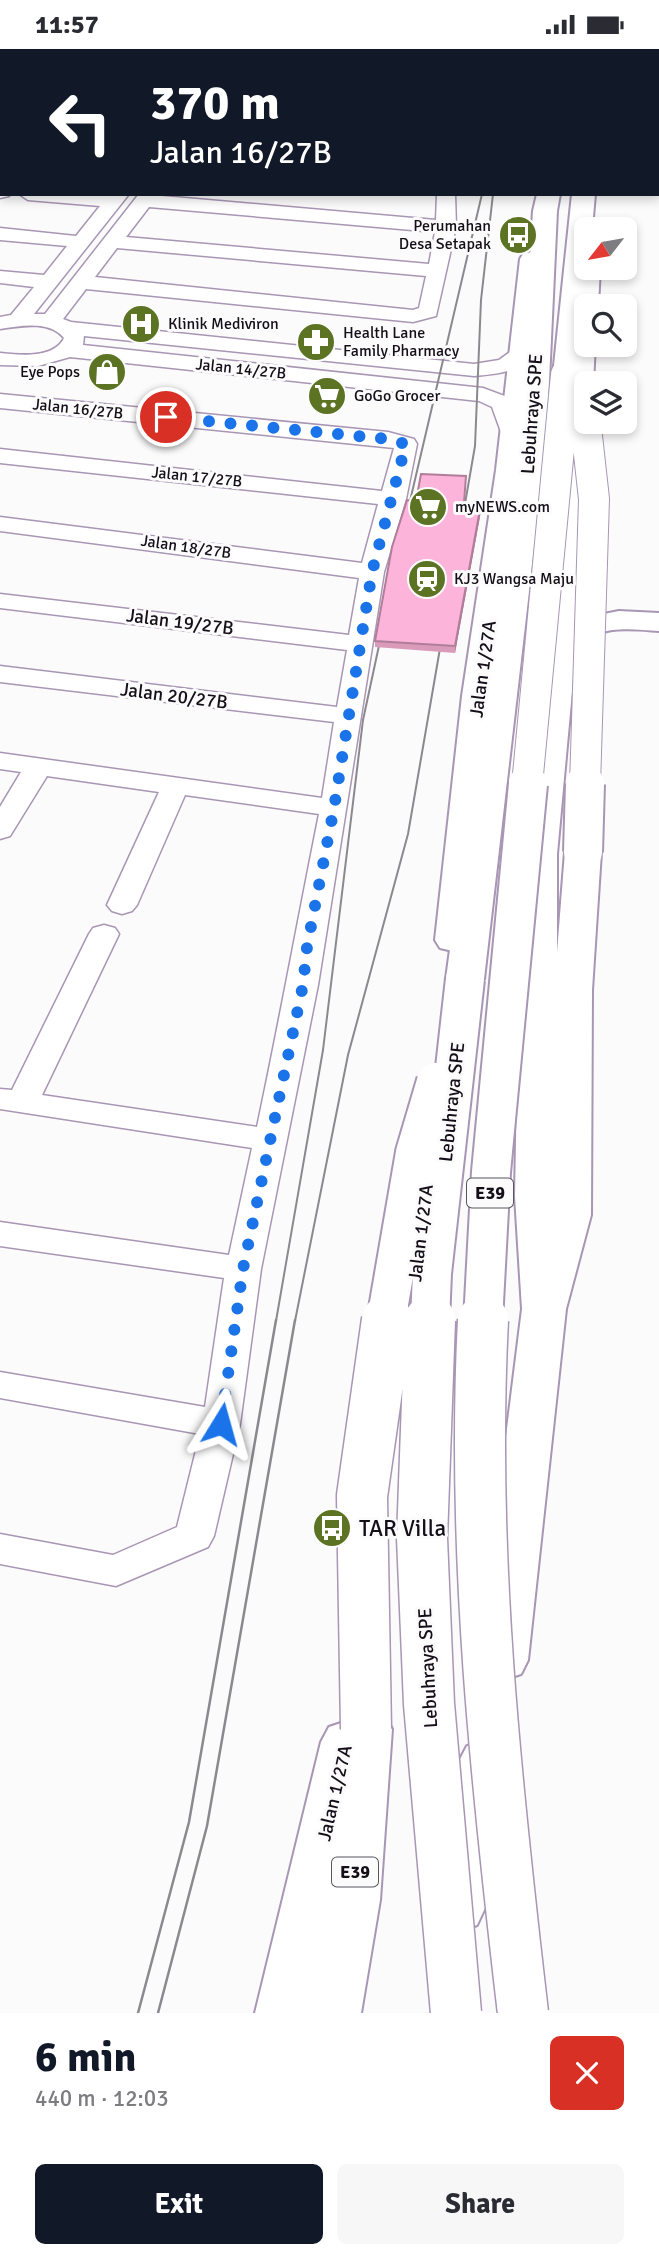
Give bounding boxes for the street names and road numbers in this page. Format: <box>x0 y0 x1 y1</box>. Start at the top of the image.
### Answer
street label: Lebuhraya SPE <box>516 353 548 475</box>
street label: Jalan 14/27B <box>195 354 287 384</box>
street label: Jalan 16/27B <box>32 394 124 424</box>
street label: Jalan 17/27B <box>151 462 243 492</box>
street label: Jalan 18/27B <box>140 531 232 563</box>
street label: Jalan 19/27B <box>125 604 235 640</box>
street label: Jalan 1/27A <box>464 619 502 719</box>
street label: Jalan 20/27B <box>119 678 229 714</box>
street label: Lebuhraya SPE <box>434 1041 470 1163</box>
road number: E39 <box>467 1178 513 1207</box>
street label: Jalan 1/27A <box>403 1183 439 1283</box>
street label: Lebuhraya SPE <box>413 1607 443 1729</box>
street label: Jalan 1/27A <box>312 1742 358 1843</box>
road number: E39 <box>332 1858 378 1887</box>

